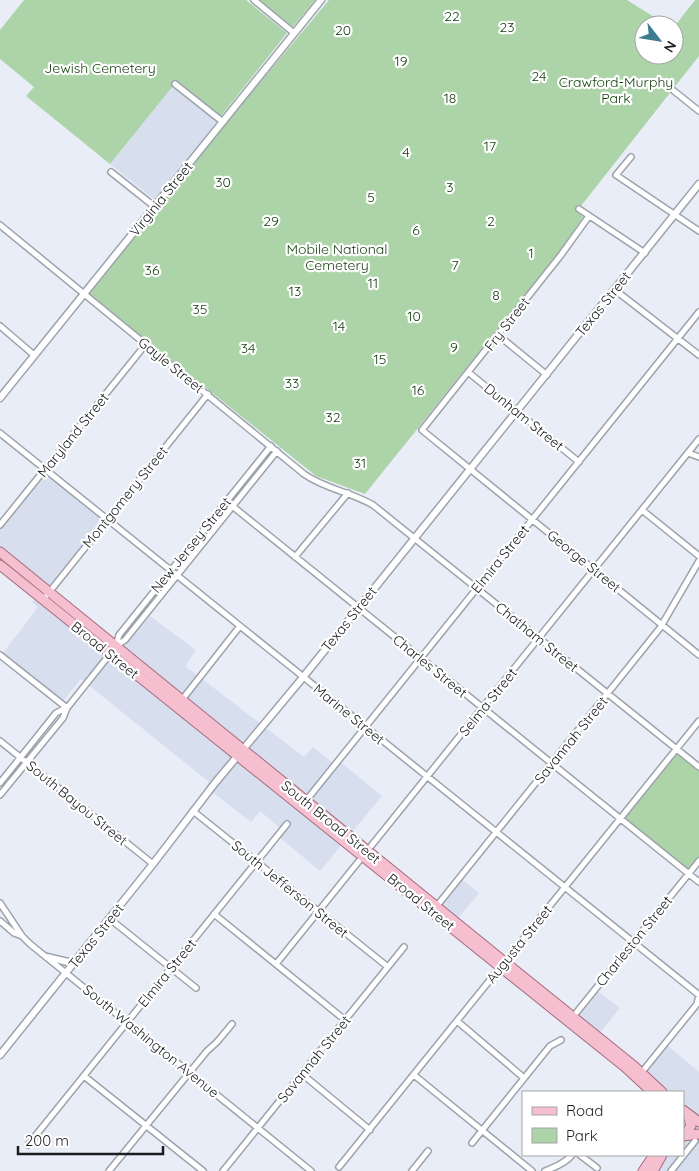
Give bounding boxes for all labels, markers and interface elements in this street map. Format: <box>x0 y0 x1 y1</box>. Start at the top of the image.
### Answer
park label: 22 <box>444 7 460 25</box>
north arrow <box>634 15 684 65</box>
park label: 23 <box>499 18 515 36</box>
park label: 20 <box>335 21 351 39</box>
text: N <box>660 38 681 56</box>
park label: 19 <box>395 52 408 70</box>
park label: Jewish Cemetery <box>44 59 156 77</box>
park label: 24 <box>532 67 546 85</box>
park label: Crawford-Murphy Park <box>559 73 673 107</box>
park label: 18 <box>444 89 456 107</box>
park label: 17 <box>484 137 496 155</box>
park label: 4 <box>402 143 410 161</box>
street label: Virginia Street <box>125 158 197 240</box>
park label: 30 <box>215 173 231 191</box>
park label: 3 <box>446 178 454 196</box>
park label: 5 <box>367 188 375 206</box>
park label: 29 <box>263 212 279 230</box>
park label: 2 <box>487 212 495 230</box>
park label: 6 <box>412 221 420 239</box>
park label: Mobile National Cemetery <box>287 240 388 274</box>
park label: 1 <box>528 244 534 262</box>
park label: 7 <box>451 256 459 274</box>
park label: 36 <box>145 261 160 279</box>
street label: Texas Street <box>571 268 635 340</box>
park label: 11 <box>368 274 378 292</box>
park label: 13 <box>289 282 301 300</box>
park label: 8 <box>492 286 500 304</box>
street label: Fry Street <box>480 293 534 354</box>
park label: 35 <box>193 300 207 318</box>
park label: 10 <box>407 307 421 325</box>
park label: 14 <box>333 317 345 335</box>
street label: Gayle Street <box>134 333 208 397</box>
park label: 9 <box>450 338 458 356</box>
park label: 34 <box>241 339 255 357</box>
park label: 15 <box>374 350 386 368</box>
park label: 33 <box>285 374 299 392</box>
street label: Dunham Street <box>480 379 568 455</box>
park label: 16 <box>412 381 425 399</box>
street label: Maryland Street <box>33 389 113 481</box>
park label: 32 <box>325 408 341 426</box>
street label: Montgomery Street <box>78 442 172 552</box>
park label: 31 <box>354 454 366 472</box>
street label: New Jersey Street <box>147 493 235 597</box>
street label: Elmira Street <box>467 521 533 597</box>
street label: George Street <box>543 526 625 596</box>
street label: Texas Street <box>317 583 381 655</box>
street label: Chatham Street <box>492 598 582 676</box>
street label: Broad Street <box>68 617 143 683</box>
street label: Charles Street <box>389 630 471 702</box>
street label: Selma Street <box>455 664 521 740</box>
street label: Marine Street <box>310 680 388 748</box>
street label: Savannah Street <box>530 693 612 787</box>
street label: South Bayou Street <box>23 757 131 849</box>
street label: South Broad Street <box>278 776 384 868</box>
street label: South Jefferson Street <box>228 836 352 942</box>
street label: Broad Street <box>384 869 459 935</box>
street label: Charleston Street <box>592 892 676 990</box>
street label: Texas Street <box>64 900 128 972</box>
street label: Augusta Street <box>482 901 556 987</box>
street label: Elmira Street <box>134 935 200 1011</box>
street label: South Washington Avenue <box>79 981 223 1102</box>
street label: Savannah Street <box>273 1012 355 1106</box>
legend <box>522 1091 684 1156</box>
text: Road <box>566 1101 603 1120</box>
scale bar <box>18 1124 162 1156</box>
text: Park <box>566 1126 598 1145</box>
text: 200 m <box>25 1131 69 1150</box>

